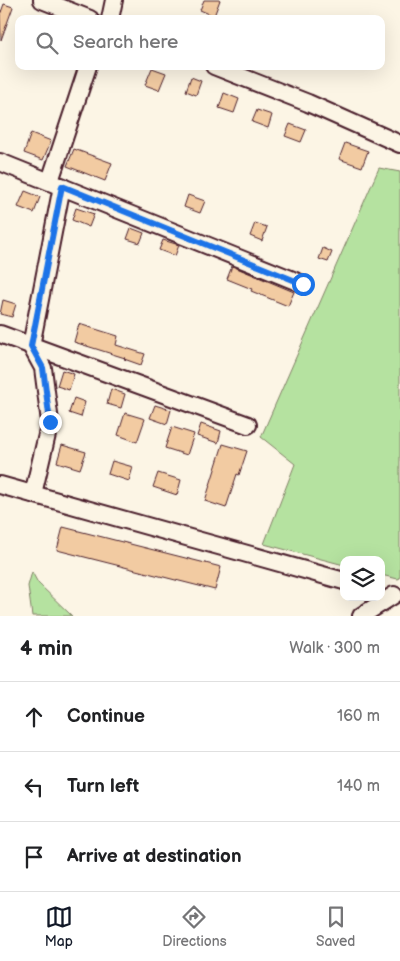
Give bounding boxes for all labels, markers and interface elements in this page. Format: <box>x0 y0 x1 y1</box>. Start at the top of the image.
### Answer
search box <box>15 15 385 70</box>
icon: search <box>33 29 61 57</box>
text: Search here <box>73 31 178 54</box>
route start <box>292 273 315 296</box>
route end <box>39 411 62 434</box>
map controls <box>340 556 385 601</box>
button: layers <box>340 556 385 601</box>
text: 4 min <box>20 636 73 661</box>
text: Walk · 300 m <box>289 639 380 658</box>
icon: ahead <box>20 703 48 731</box>
text: Continue <box>67 705 145 728</box>
text: 160 m <box>337 707 380 726</box>
icon: left <box>20 773 48 801</box>
text: Turn left <box>67 775 139 798</box>
text: 140 m <box>337 777 380 796</box>
icon: arrive <box>20 843 48 871</box>
text: Arrive at destination <box>67 845 242 868</box>
tab: Map <box>45 903 73 950</box>
tab: Directions <box>162 903 227 950</box>
tab: Saved <box>316 903 355 950</box>

